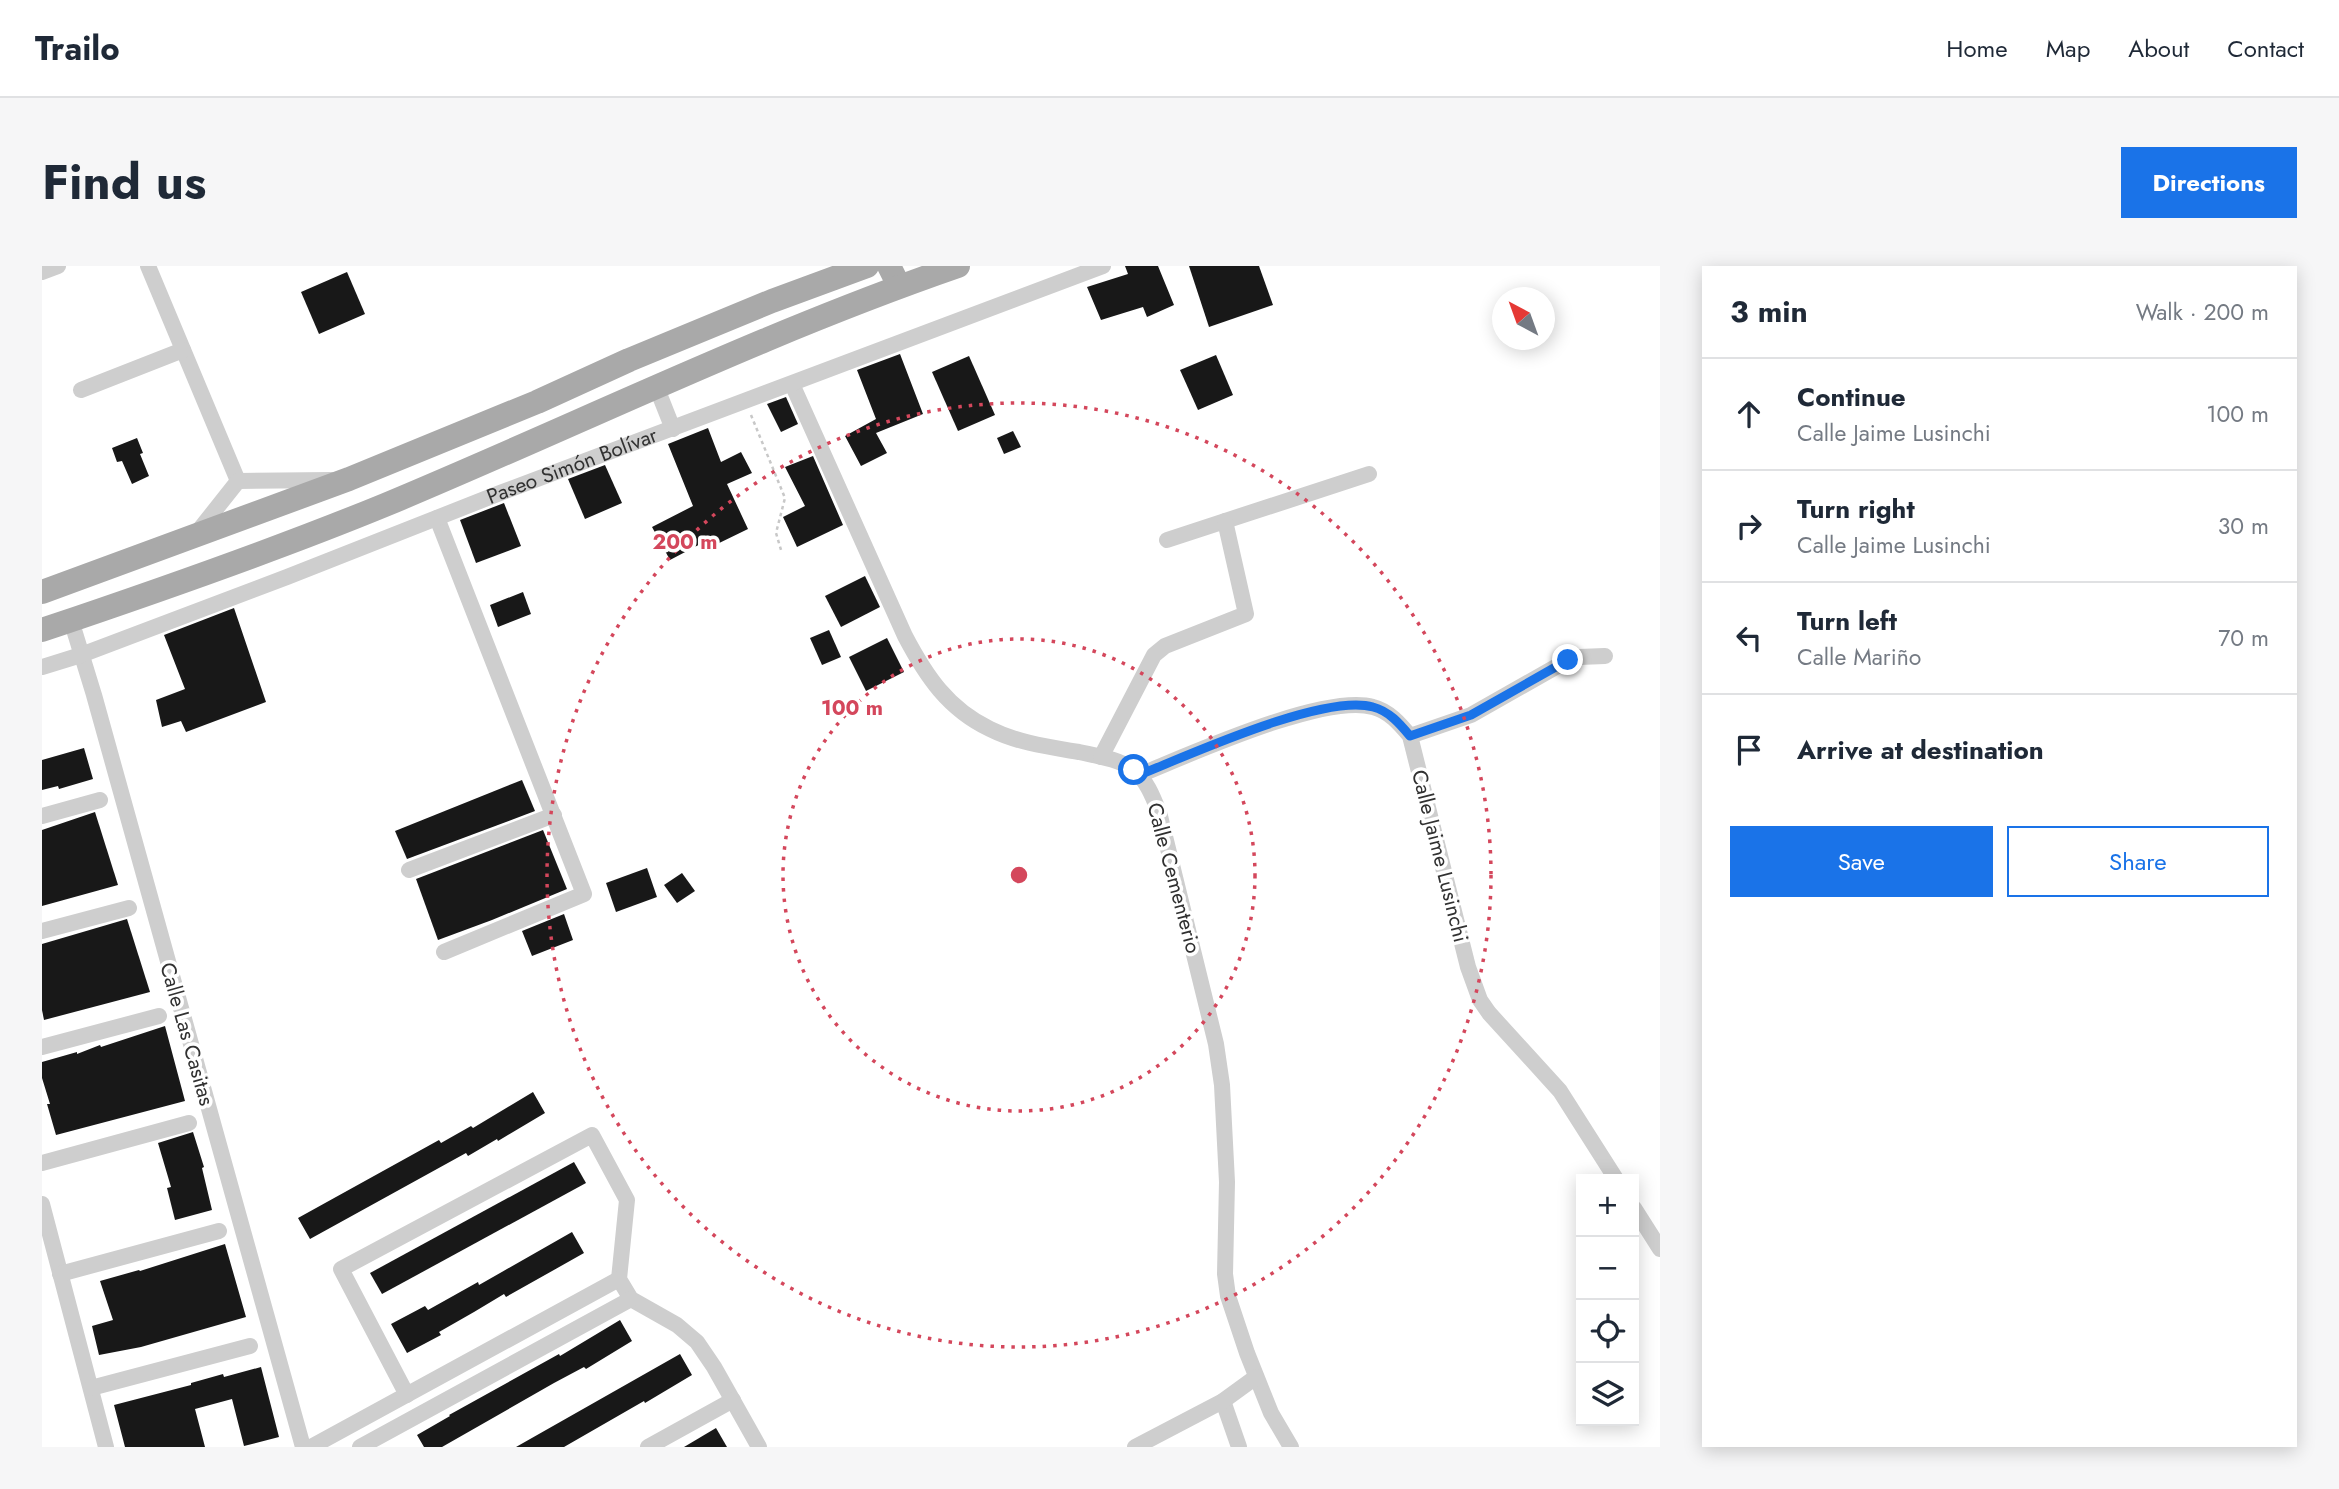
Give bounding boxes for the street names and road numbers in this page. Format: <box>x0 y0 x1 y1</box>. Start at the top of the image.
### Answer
street label: Paseo Simón Bolívar <box>482 420 662 512</box>
street label: Calle Jaime Lusinchi <box>1404 767 1476 945</box>
street label: Calle Cementerio <box>1139 799 1209 957</box>
street label: Calle Las Casitas <box>152 959 222 1109</box>

